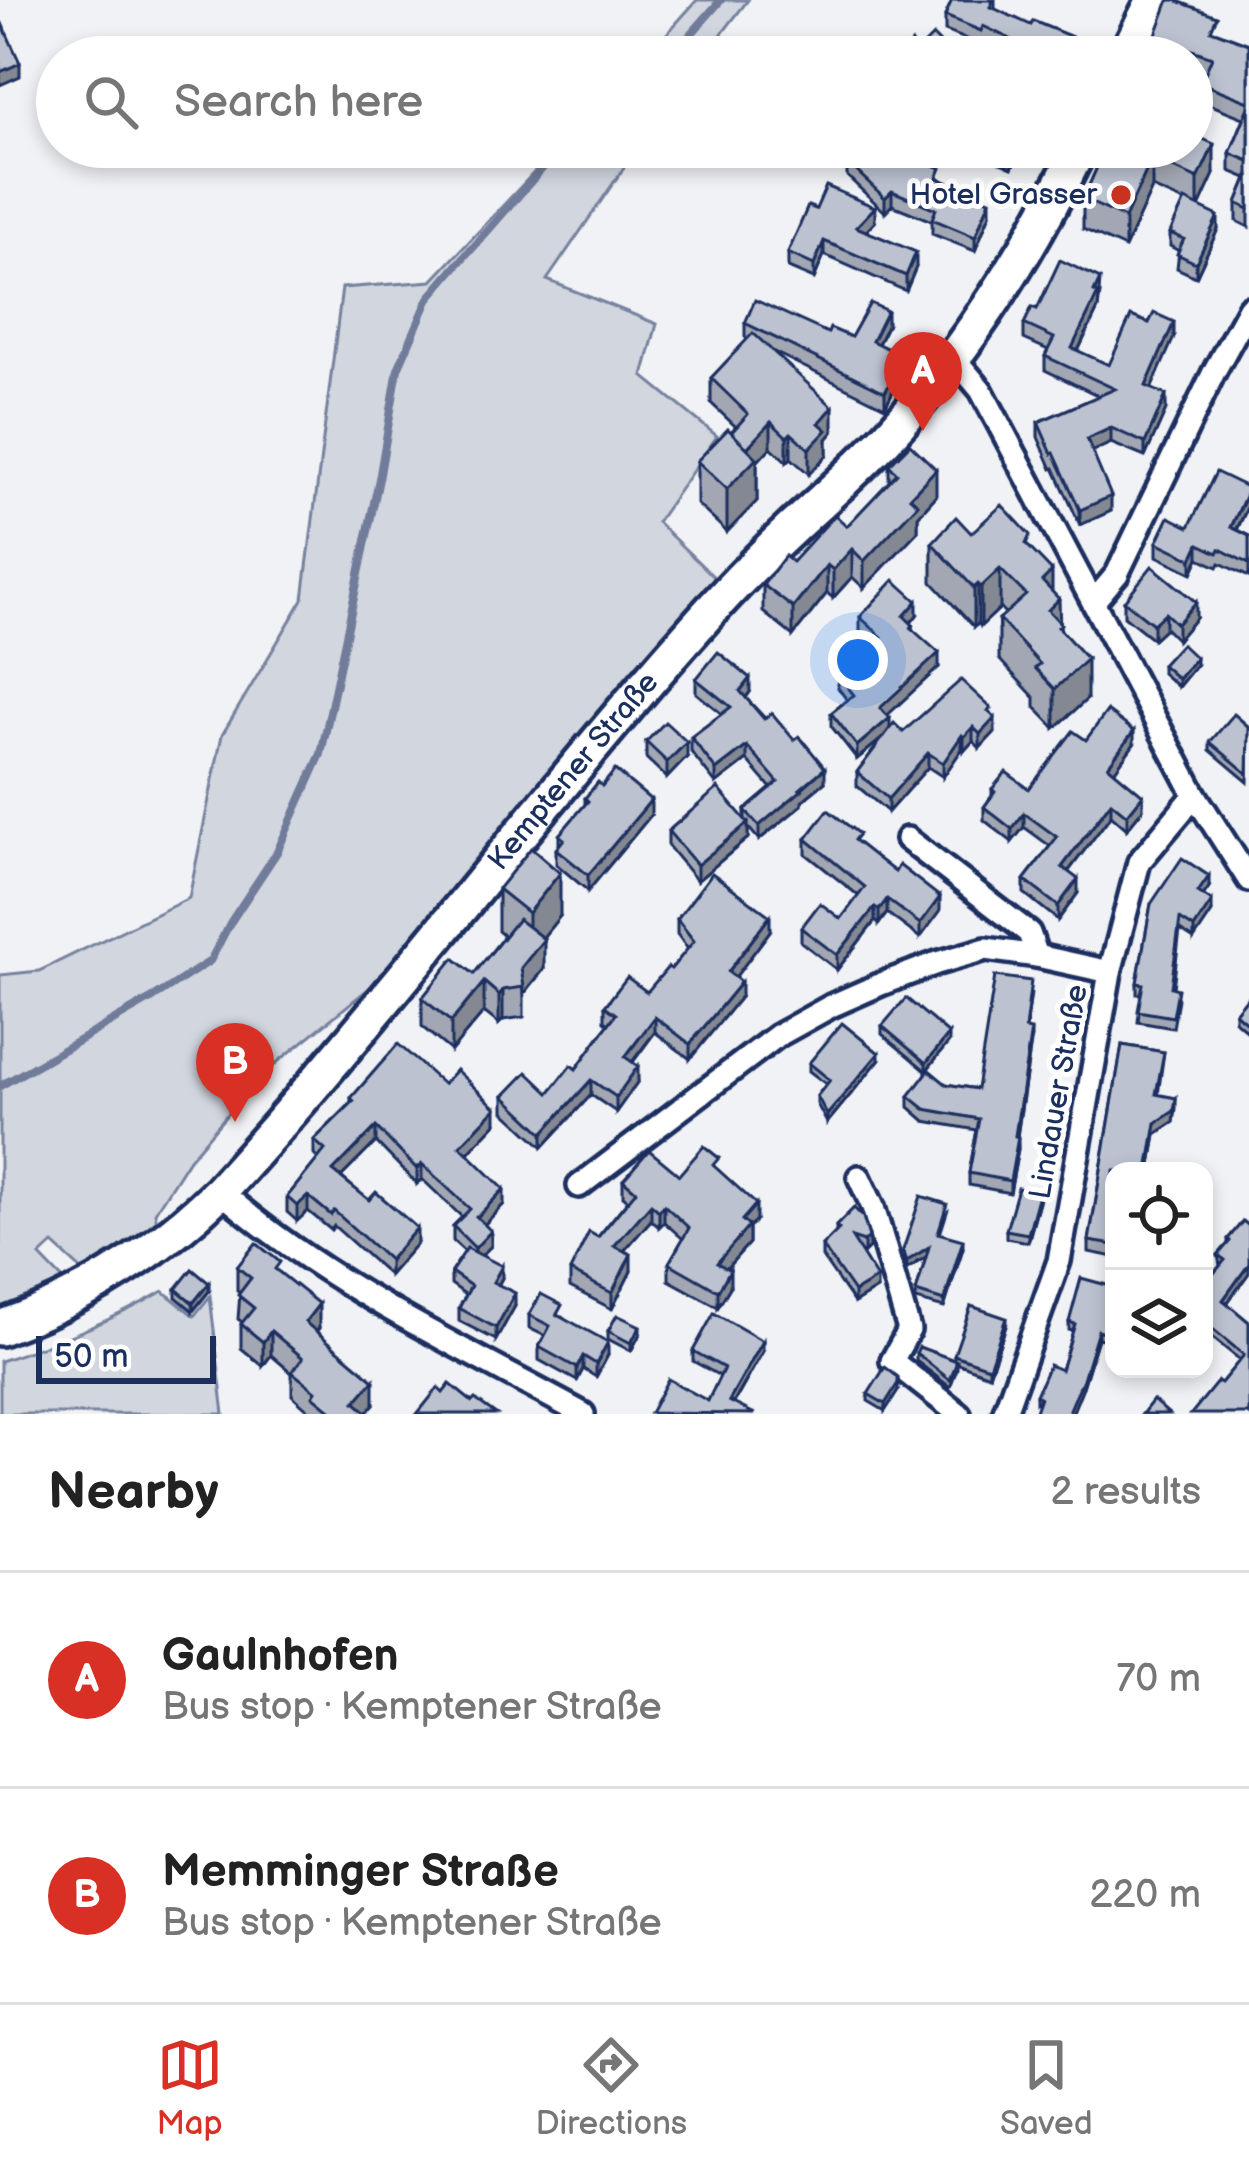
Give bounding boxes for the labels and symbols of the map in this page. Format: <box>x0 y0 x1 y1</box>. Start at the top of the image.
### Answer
place label: Hotel Grasser <box>909 177 1098 213</box>
marker: Hotel Grasser <box>1108 182 1134 208</box>
pin: A <box>884 332 962 431</box>
your location <box>828 630 888 690</box>
street label: Kemptener Straße <box>481 665 666 878</box>
street label: Lindauer Straße <box>1022 982 1096 1202</box>
pin: B <box>196 1023 274 1122</box>
scale bar <box>36 1330 216 1383</box>

